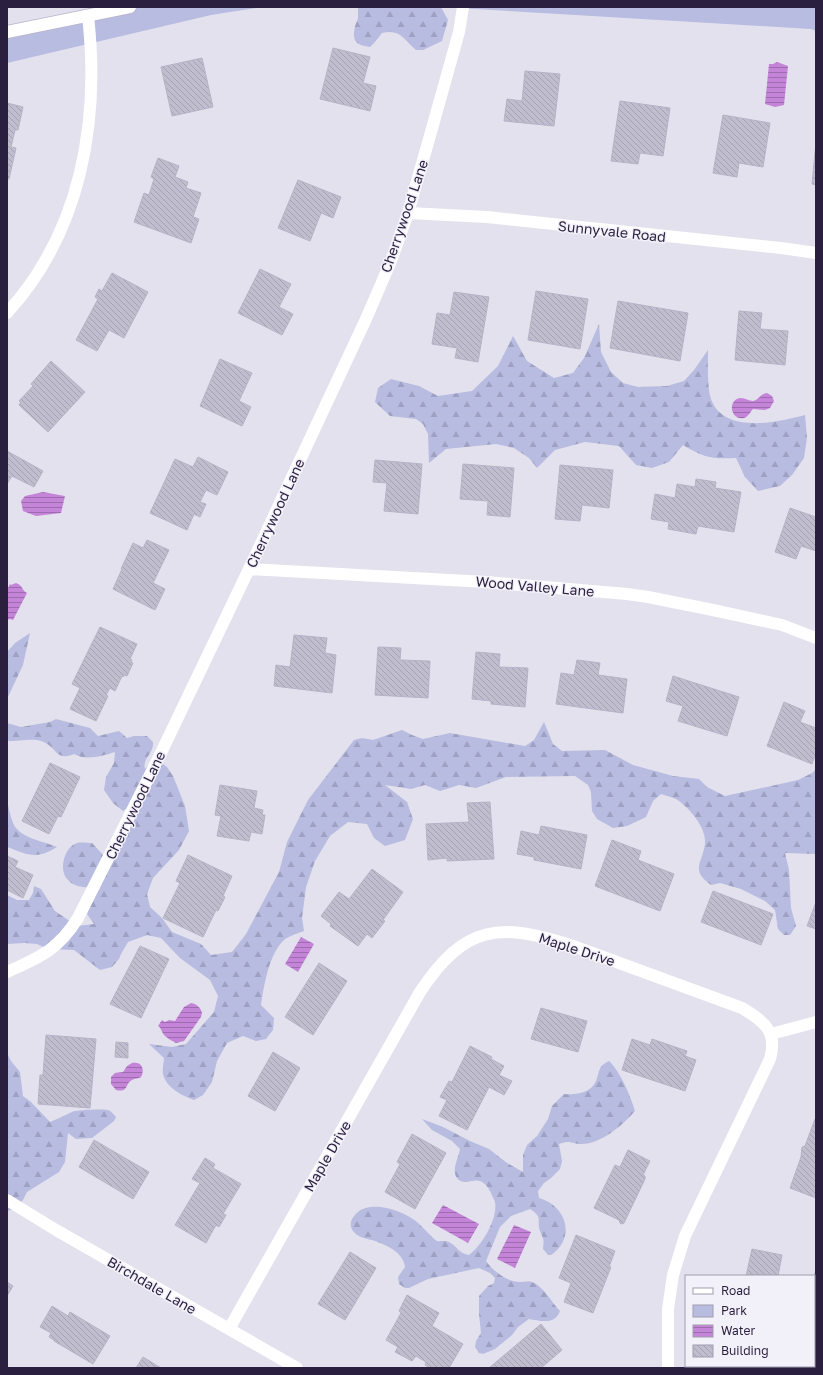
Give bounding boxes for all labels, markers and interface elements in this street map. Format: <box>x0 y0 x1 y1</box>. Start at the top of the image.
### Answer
street label: Cherrywood Lane <box>377 157 431 275</box>
street label: Sunnyvale Road <box>557 217 667 245</box>
street label: Cherrywood Lane <box>242 456 308 570</box>
street label: Wood Valley Lane <box>475 572 595 600</box>
street label: Cherrywood Lane <box>101 748 169 862</box>
street label: Maple Drive <box>537 929 617 969</box>
street label: Maple Drive <box>300 1117 354 1195</box>
street label: Birchdale Lane <box>104 1253 200 1317</box>
legend <box>685 1275 815 1367</box>
text: Road <box>721 1283 750 1298</box>
text: Park <box>721 1303 747 1318</box>
text: Water <box>721 1323 755 1338</box>
text: Building <box>721 1343 769 1358</box>

